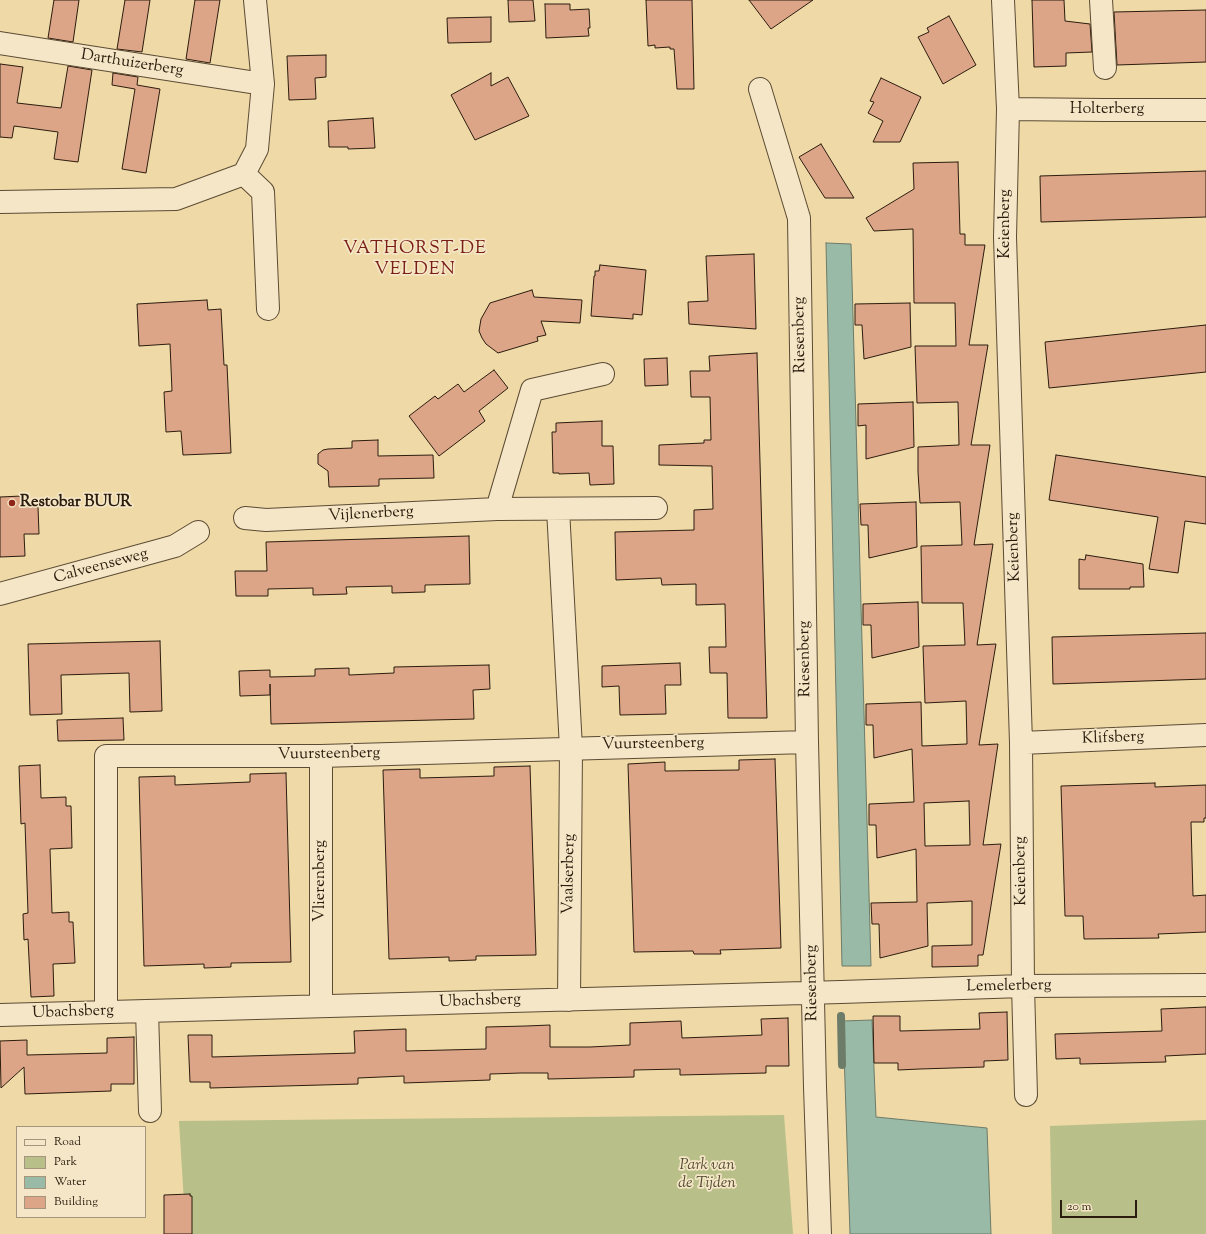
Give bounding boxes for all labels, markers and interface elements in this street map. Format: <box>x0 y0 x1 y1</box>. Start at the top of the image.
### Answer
street label: Darthuizerberg <box>79 46 185 82</box>
street label: Holterberg <box>1070 100 1144 120</box>
street label: Keienberg <box>996 189 1016 259</box>
district label: VATHORST-DE VELDEN <box>343 239 487 282</box>
street label: Riesenberg <box>791 297 811 373</box>
place label: Restobar BUUR <box>20 493 132 513</box>
marker: Restobar BUUR <box>7 498 17 508</box>
street label: Vijlenerberg <box>328 503 414 527</box>
street label: Keienberg <box>1004 512 1026 582</box>
street label: Calveenseweg <box>52 545 150 589</box>
street label: Riesenberg <box>796 621 816 697</box>
street label: Klifsberg <box>1082 728 1144 750</box>
street label: Vuursteenberg <box>602 735 704 755</box>
street label: Vuursteenberg <box>278 745 380 765</box>
street label: Vaalserberg <box>560 833 580 915</box>
street label: Keienberg <box>1012 836 1032 906</box>
street label: Vlierenberg <box>311 840 331 922</box>
street label: Riesenberg <box>803 945 823 1021</box>
street label: Lemelerberg <box>966 977 1052 997</box>
street label: Ubachsberg <box>439 991 521 1013</box>
street label: Ubachsberg <box>32 1002 114 1024</box>
legend <box>16 1126 146 1218</box>
text: Road <box>54 1133 81 1151</box>
text: Park <box>54 1153 77 1171</box>
park label: Park van de Tijden <box>678 1156 736 1194</box>
text: Water <box>54 1173 86 1191</box>
scale bar <box>1062 1192 1139 1218</box>
text: Building <box>54 1193 98 1211</box>
text: 20 m <box>1067 1198 1091 1216</box>

